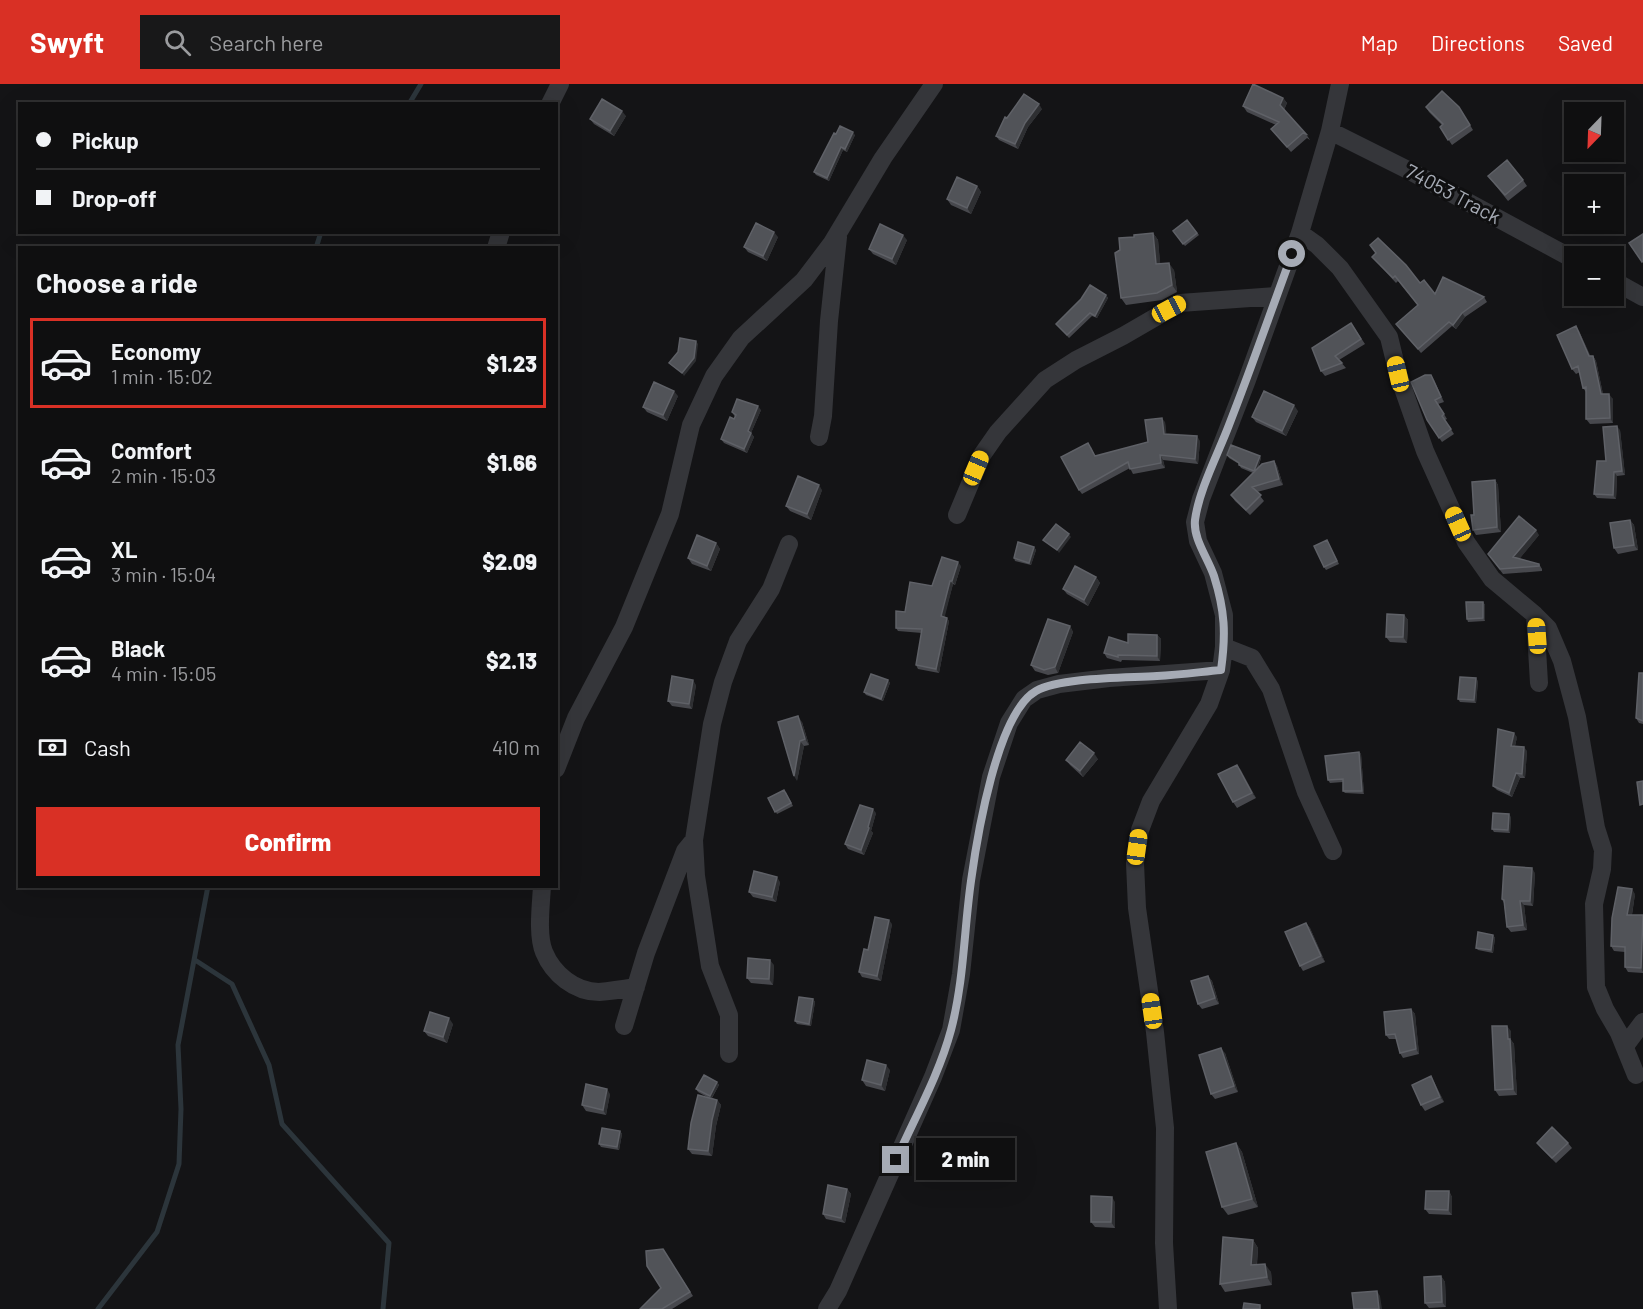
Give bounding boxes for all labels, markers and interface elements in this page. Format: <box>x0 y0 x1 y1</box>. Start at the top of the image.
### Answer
search box <box>140 15 560 69</box>
text: Swyft <box>30 25 104 59</box>
icon: search <box>161 26 194 59</box>
text: Search here <box>209 29 324 55</box>
text: Map <box>1361 30 1398 55</box>
text: Directions <box>1431 30 1525 55</box>
text: Saved <box>1558 30 1613 55</box>
north arrow <box>1564 102 1624 162</box>
map controls <box>1564 102 1624 306</box>
text: Pickup <box>72 127 139 153</box>
street label: 74053 Track <box>1402 158 1505 228</box>
button: + <box>1564 174 1624 234</box>
text: Drop-off <box>72 185 156 211</box>
route start <box>1278 240 1305 267</box>
button: − <box>1564 246 1624 306</box>
text: Choose a ride <box>36 266 198 298</box>
car <box>1149 293 1189 325</box>
icon: car <box>39 336 93 390</box>
text: Economy <box>111 338 201 364</box>
text: $1.23 <box>486 350 537 376</box>
car <box>1385 354 1411 394</box>
text: 1 min · 15:02 <box>111 364 213 388</box>
icon: car <box>39 435 93 489</box>
text: Comfort <box>111 437 192 463</box>
car <box>961 448 991 488</box>
text: $1.66 <box>487 449 537 475</box>
text: 2 min · 15:03 <box>111 463 216 487</box>
car <box>1442 504 1474 544</box>
icon: car <box>39 534 93 588</box>
text: XL <box>111 536 137 562</box>
text: $2.09 <box>482 548 537 574</box>
text: 3 min · 15:04 <box>111 562 216 586</box>
car <box>1527 617 1547 655</box>
icon: car <box>39 633 93 687</box>
text: Black <box>111 635 165 661</box>
text: $2.13 <box>486 647 537 673</box>
text: 4 min · 15:05 <box>111 661 216 685</box>
icon: cash <box>36 731 69 764</box>
text: Cash <box>84 734 131 760</box>
text: 410 m <box>492 735 540 759</box>
button: Confirm <box>36 807 540 876</box>
car <box>1126 828 1148 866</box>
car <box>1141 992 1163 1030</box>
callout: 2 min <box>917 1139 1016 1181</box>
route end <box>882 1146 909 1173</box>
text: 2 min <box>941 1147 990 1171</box>

